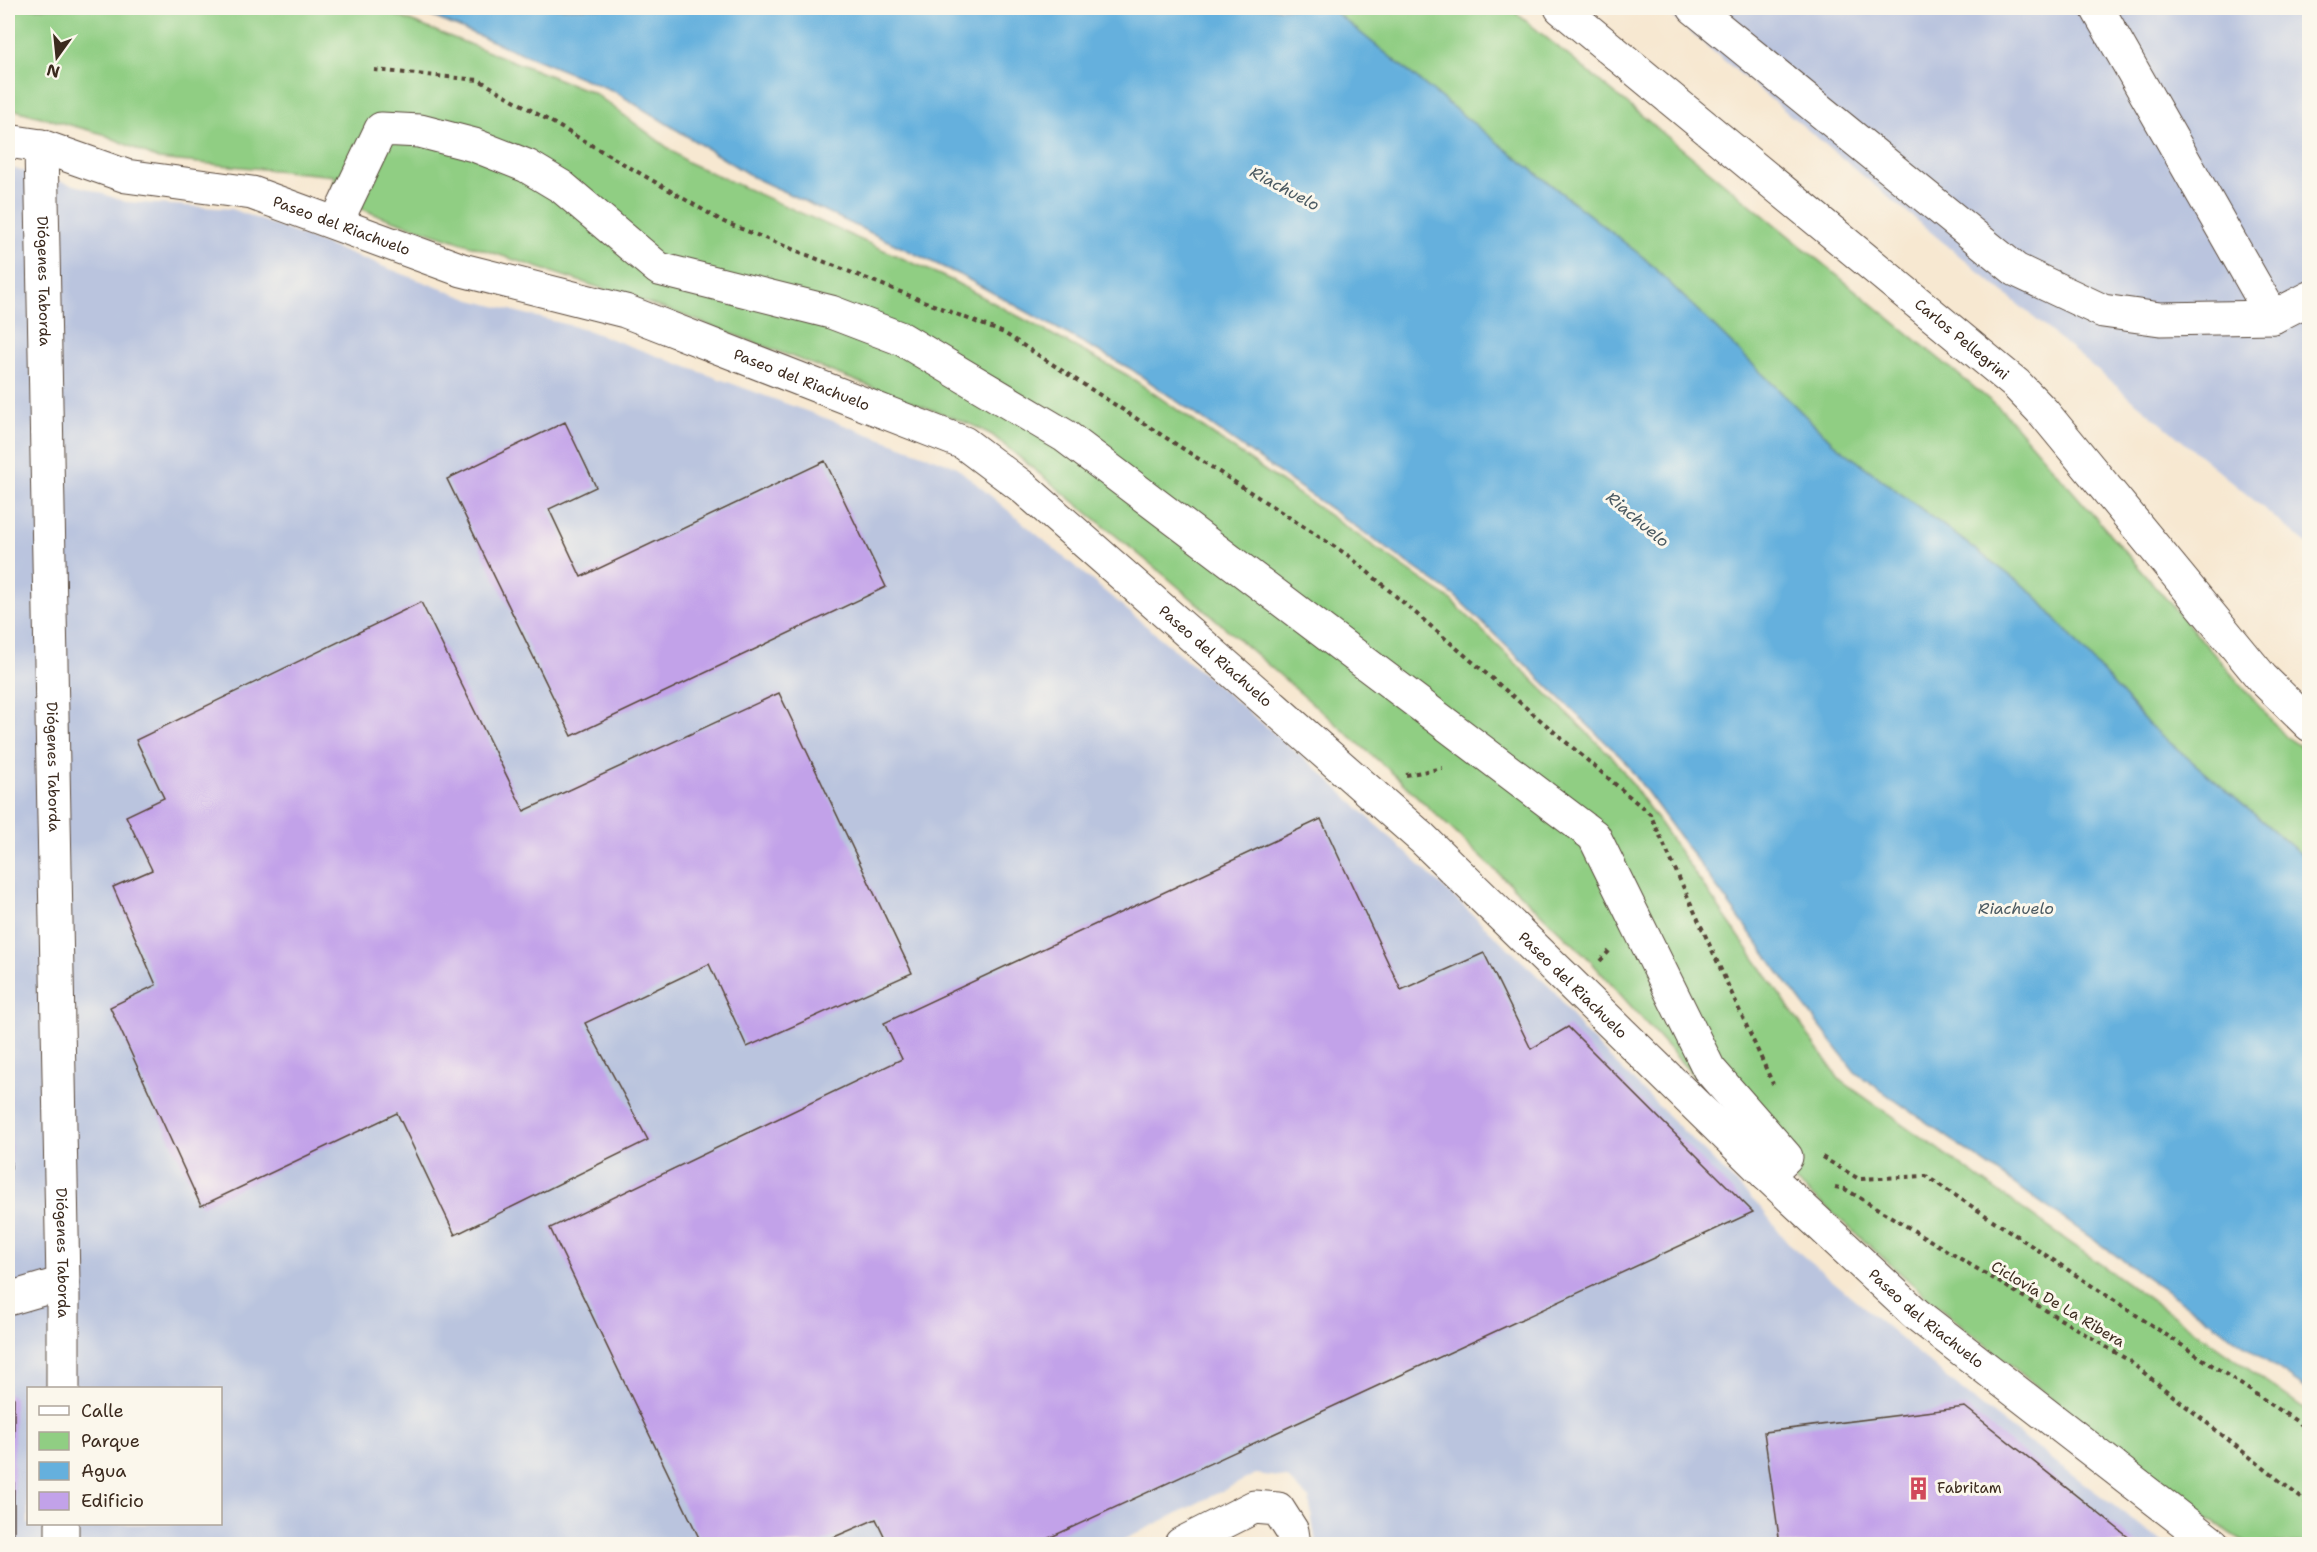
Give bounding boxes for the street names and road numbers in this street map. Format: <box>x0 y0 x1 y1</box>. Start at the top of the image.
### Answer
street label: Paseo del Riachuelo <box>270 192 413 260</box>
street label: Diógenes Taborda <box>32 216 55 347</box>
street label: Carlos Pellegrini <box>1910 294 2013 384</box>
street label: Paseo del Riachuelo <box>731 344 873 415</box>
street label: Paseo del Riachuelo <box>1154 601 1276 712</box>
street label: Diógenes Taborda <box>42 702 64 833</box>
street label: Paseo del Riachuelo <box>1514 928 1632 1043</box>
street label: Diógenes Taborda <box>51 1187 73 1319</box>
street label: Ciclovía De La Ribera <box>1987 1256 2129 1352</box>
street label: Paseo del Riachuelo <box>1864 1265 1988 1373</box>

